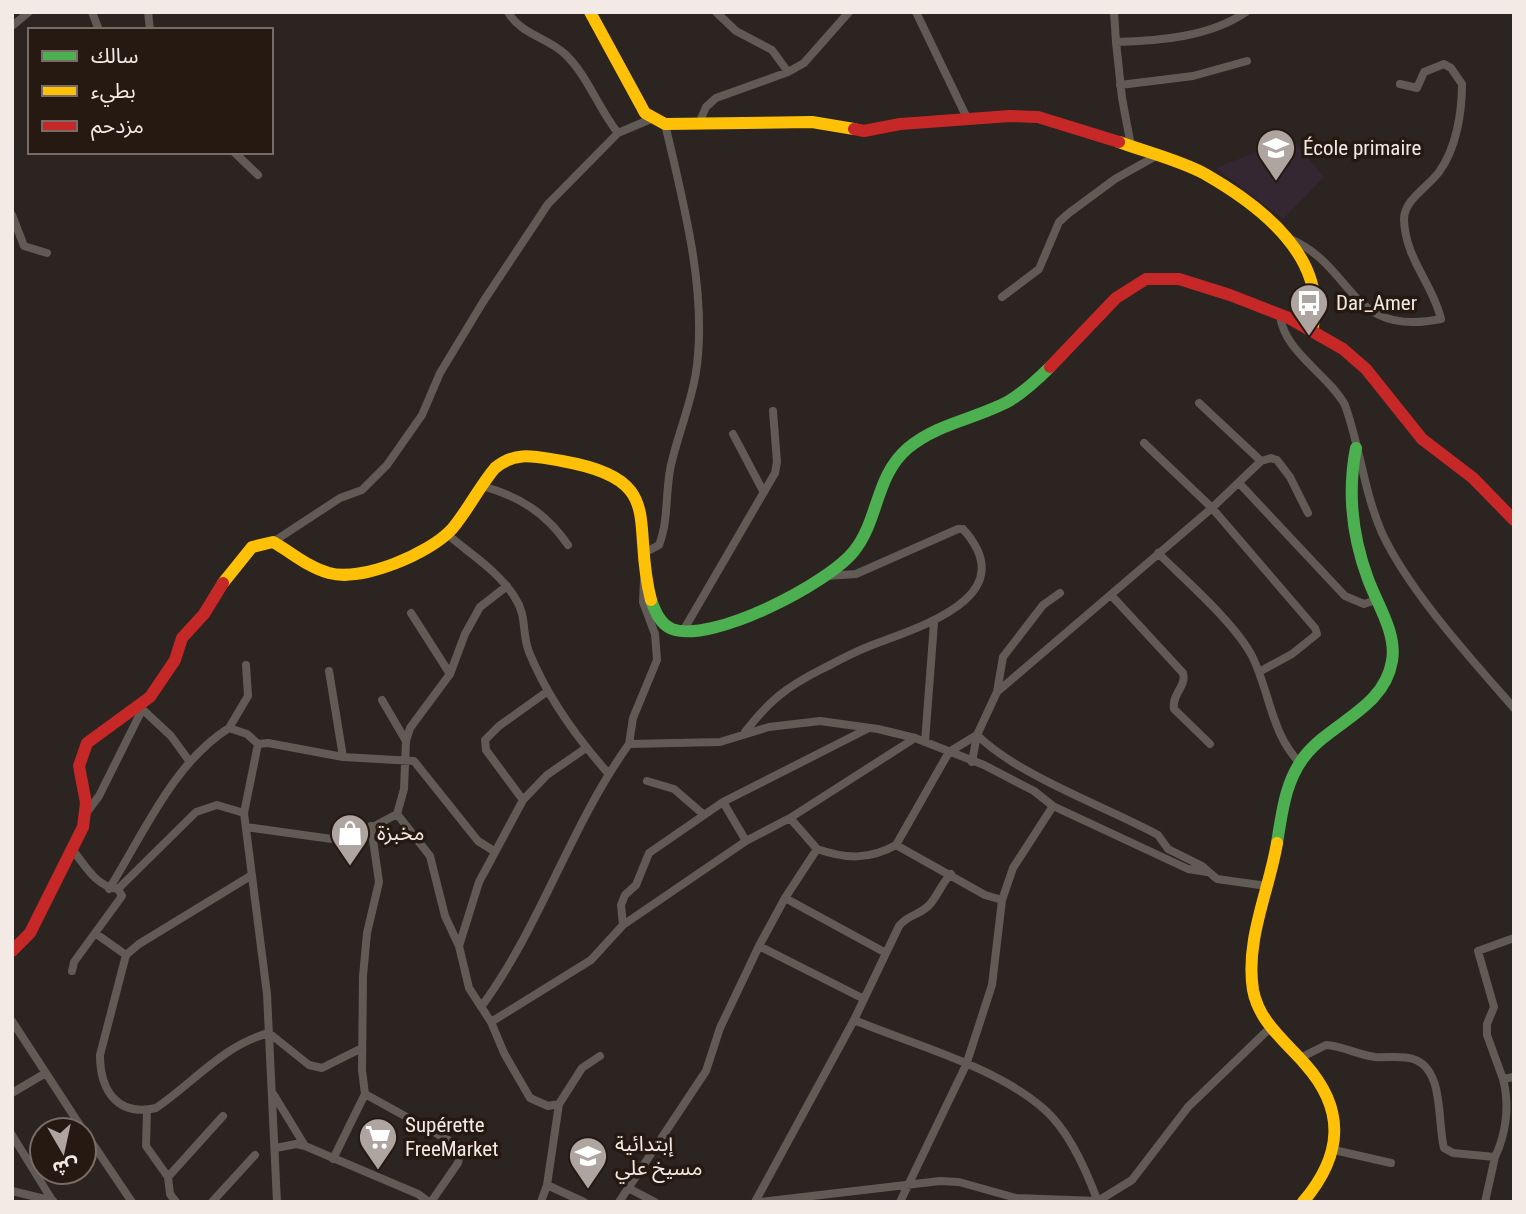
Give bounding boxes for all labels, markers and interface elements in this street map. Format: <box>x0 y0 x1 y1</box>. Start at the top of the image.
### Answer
legend <box>28 28 273 154</box>
text: سالك <box>91 44 138 68</box>
text: بطيء <box>91 79 136 107</box>
text: مزدحم <box>91 114 144 141</box>
school or university icon: École primaire <box>1255 127 1297 182</box>
place label: École primaire <box>1303 136 1421 160</box>
bus stop icon: Dar_Amer <box>1288 282 1330 337</box>
place label: Dar_Amer <box>1336 291 1417 315</box>
shop icon: مخبزة <box>329 812 371 867</box>
place label: مخبزة <box>377 821 425 845</box>
place label: Supérette FreeMarket <box>405 1113 498 1161</box>
north arrow <box>28 1116 98 1186</box>
supermarket icon: Supérette FreeMarket <box>357 1116 399 1171</box>
place label: إبتدائية مسيخ علي <box>615 1132 702 1184</box>
school or university icon: إبتدائية مسيخ علي <box>567 1135 609 1190</box>
text: ش <box>51 1154 80 1181</box>

